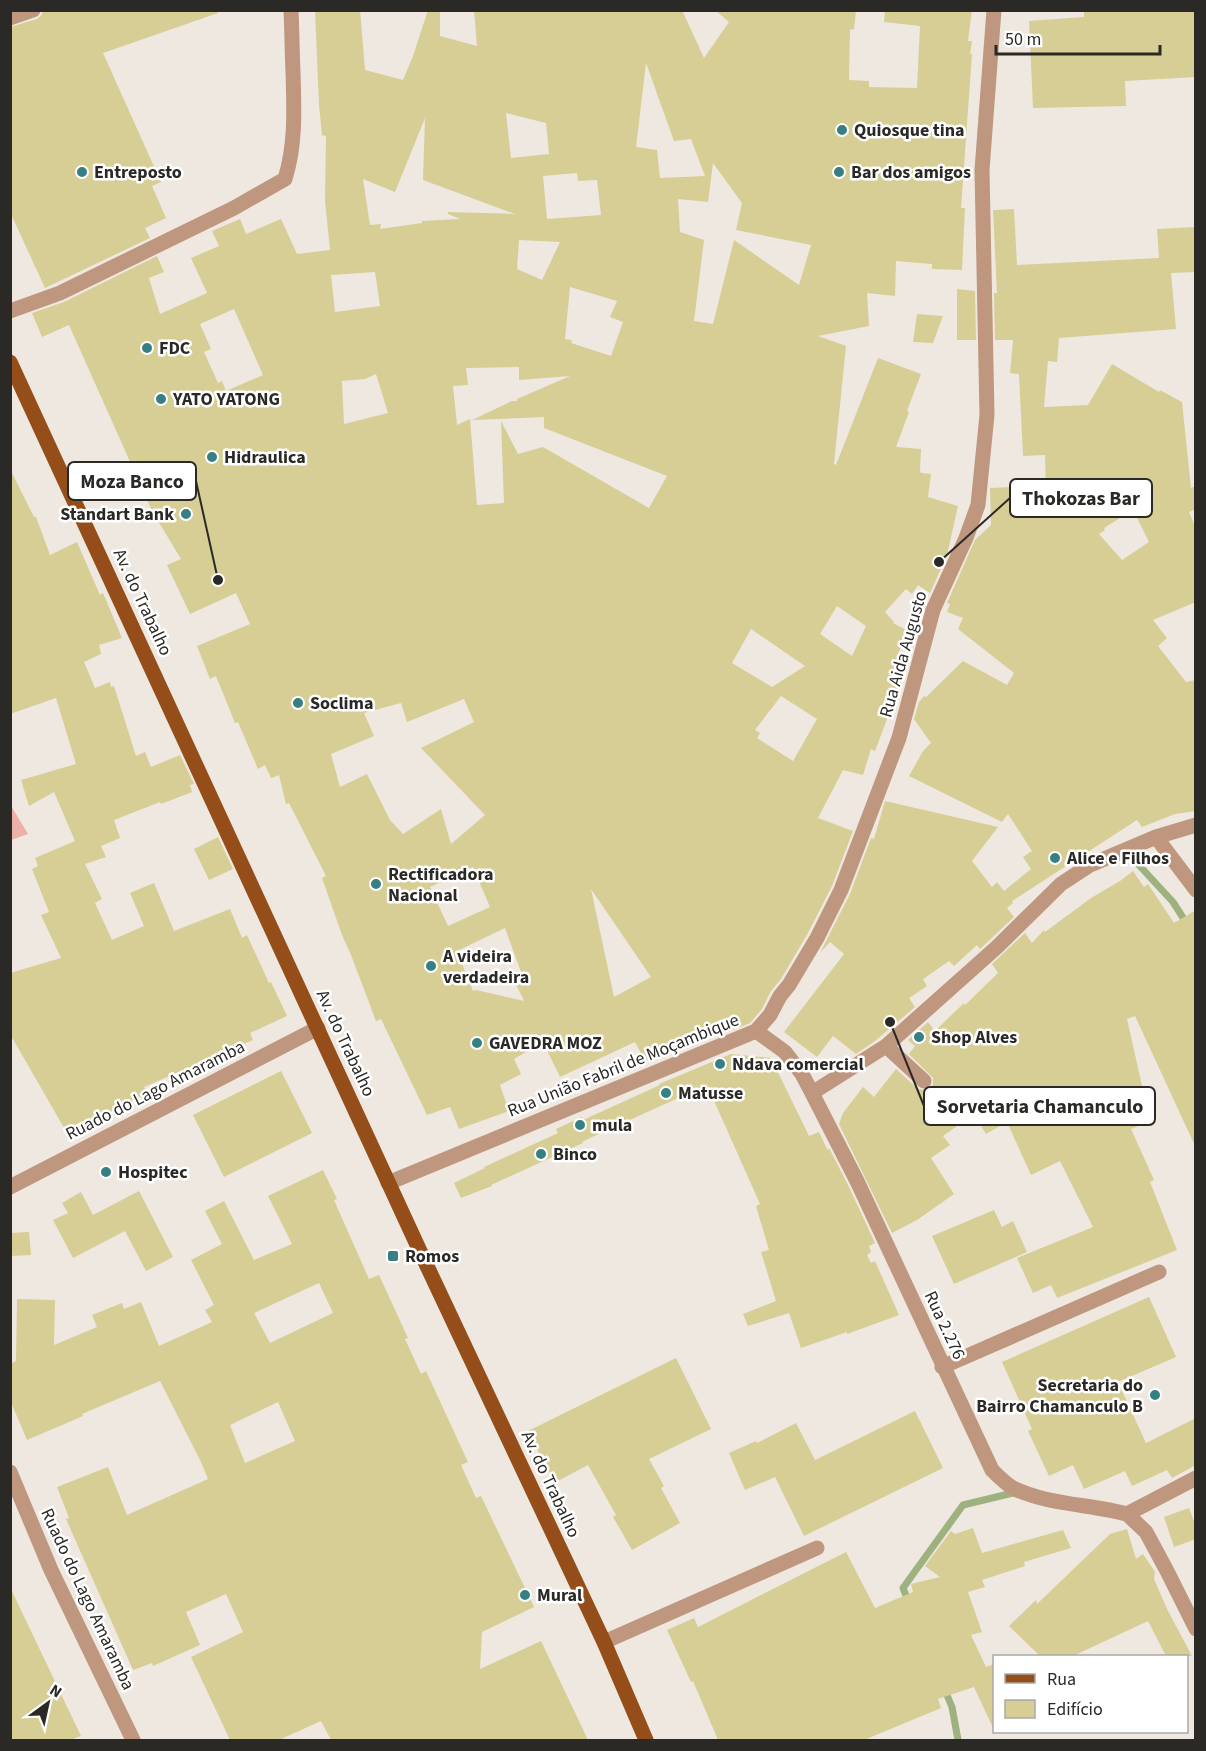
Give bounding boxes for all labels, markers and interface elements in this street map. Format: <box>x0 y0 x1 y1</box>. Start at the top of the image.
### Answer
scale bar <box>996 18 1160 56</box>
text: 50 m <box>1005 27 1041 52</box>
place label: Quiosque tina <box>854 118 964 143</box>
marker: Quiosque tina <box>835 123 849 137</box>
place label: Entreposto <box>94 160 182 185</box>
place label: Bar dos amigos <box>851 160 971 185</box>
marker: Entreposto <box>75 165 89 179</box>
marker: Bar dos amigos <box>832 165 846 179</box>
place label: FDC <box>159 336 191 361</box>
marker: FDC <box>140 341 154 355</box>
place label: YATO YATONG <box>172 387 280 412</box>
marker: YATO YATONG <box>154 392 168 406</box>
place label: Hidraulica <box>224 445 306 470</box>
marker: Hidraulica <box>205 450 219 464</box>
callout: Moza Banco <box>68 462 196 500</box>
text: Moza Banco <box>80 468 184 496</box>
callout: Thokozas Bar <box>1010 479 1152 517</box>
text: Thokozas Bar <box>1022 485 1140 513</box>
place label: Standart Bank <box>60 502 174 527</box>
marker: Standart Bank <box>179 507 193 521</box>
street label: Av. do Trabalho <box>107 545 178 660</box>
street label: Rua Aida Augusto <box>873 588 934 720</box>
place label: Soclima <box>310 691 373 716</box>
marker: Soclima <box>291 696 305 710</box>
place label: Alice e Filhos <box>1066 846 1169 871</box>
marker: Alice e Filhos <box>1048 851 1062 865</box>
place label: Rectificadora Nacional <box>388 862 494 908</box>
marker: Rectificadora Nacional <box>369 877 383 891</box>
place label: A videira verdadeira <box>442 944 529 990</box>
marker: A videira verdadeira <box>424 959 438 973</box>
street label: Av. do Trabalho <box>310 986 381 1101</box>
street label: Rua União Fabril de Moçambique <box>504 1007 743 1123</box>
place label: Shop Alves <box>931 1025 1017 1050</box>
marker: Shop Alves <box>912 1030 926 1044</box>
place label: GAVEDRA MOZ <box>489 1031 602 1056</box>
street label: Ruado do Lago Amaramba <box>61 1034 249 1147</box>
marker: GAVEDRA MOZ <box>470 1036 484 1050</box>
place label: Ndava comercial <box>732 1052 864 1077</box>
marker: Ndava comercial <box>713 1057 727 1071</box>
place label: Matusse <box>678 1081 743 1106</box>
marker: Matusse <box>659 1086 673 1100</box>
callout: Sorvetaria Chamanculo <box>924 1087 1155 1125</box>
text: Sorvetaria Chamanculo <box>937 1093 1143 1121</box>
place label: mula <box>592 1113 632 1138</box>
marker: mula <box>573 1118 587 1132</box>
place label: Binco <box>553 1142 597 1167</box>
marker: Binco <box>534 1147 548 1161</box>
place label: Hospitec <box>118 1160 188 1185</box>
marker: Hospitec <box>99 1165 113 1179</box>
place label: Romos <box>405 1244 459 1269</box>
marker: Romos <box>386 1249 400 1263</box>
street label: Rua 2.276 <box>918 1287 971 1364</box>
place label: Secretaria do Bairro Chamanculo B <box>976 1373 1143 1419</box>
marker: Secretaria do Bairro Chamanculo B <box>1148 1388 1162 1402</box>
street label: Av. do Trabalho <box>515 1427 586 1542</box>
street label: Ruado do Lago Amaramba <box>34 1504 141 1694</box>
place label: Mural <box>537 1583 582 1608</box>
marker: Mural <box>518 1588 532 1602</box>
legend <box>993 1655 1188 1733</box>
text: Rua <box>1047 1667 1076 1692</box>
north arrow <box>18 1673 78 1733</box>
text: N <box>45 1679 66 1703</box>
text: Edifício <box>1047 1697 1103 1722</box>

